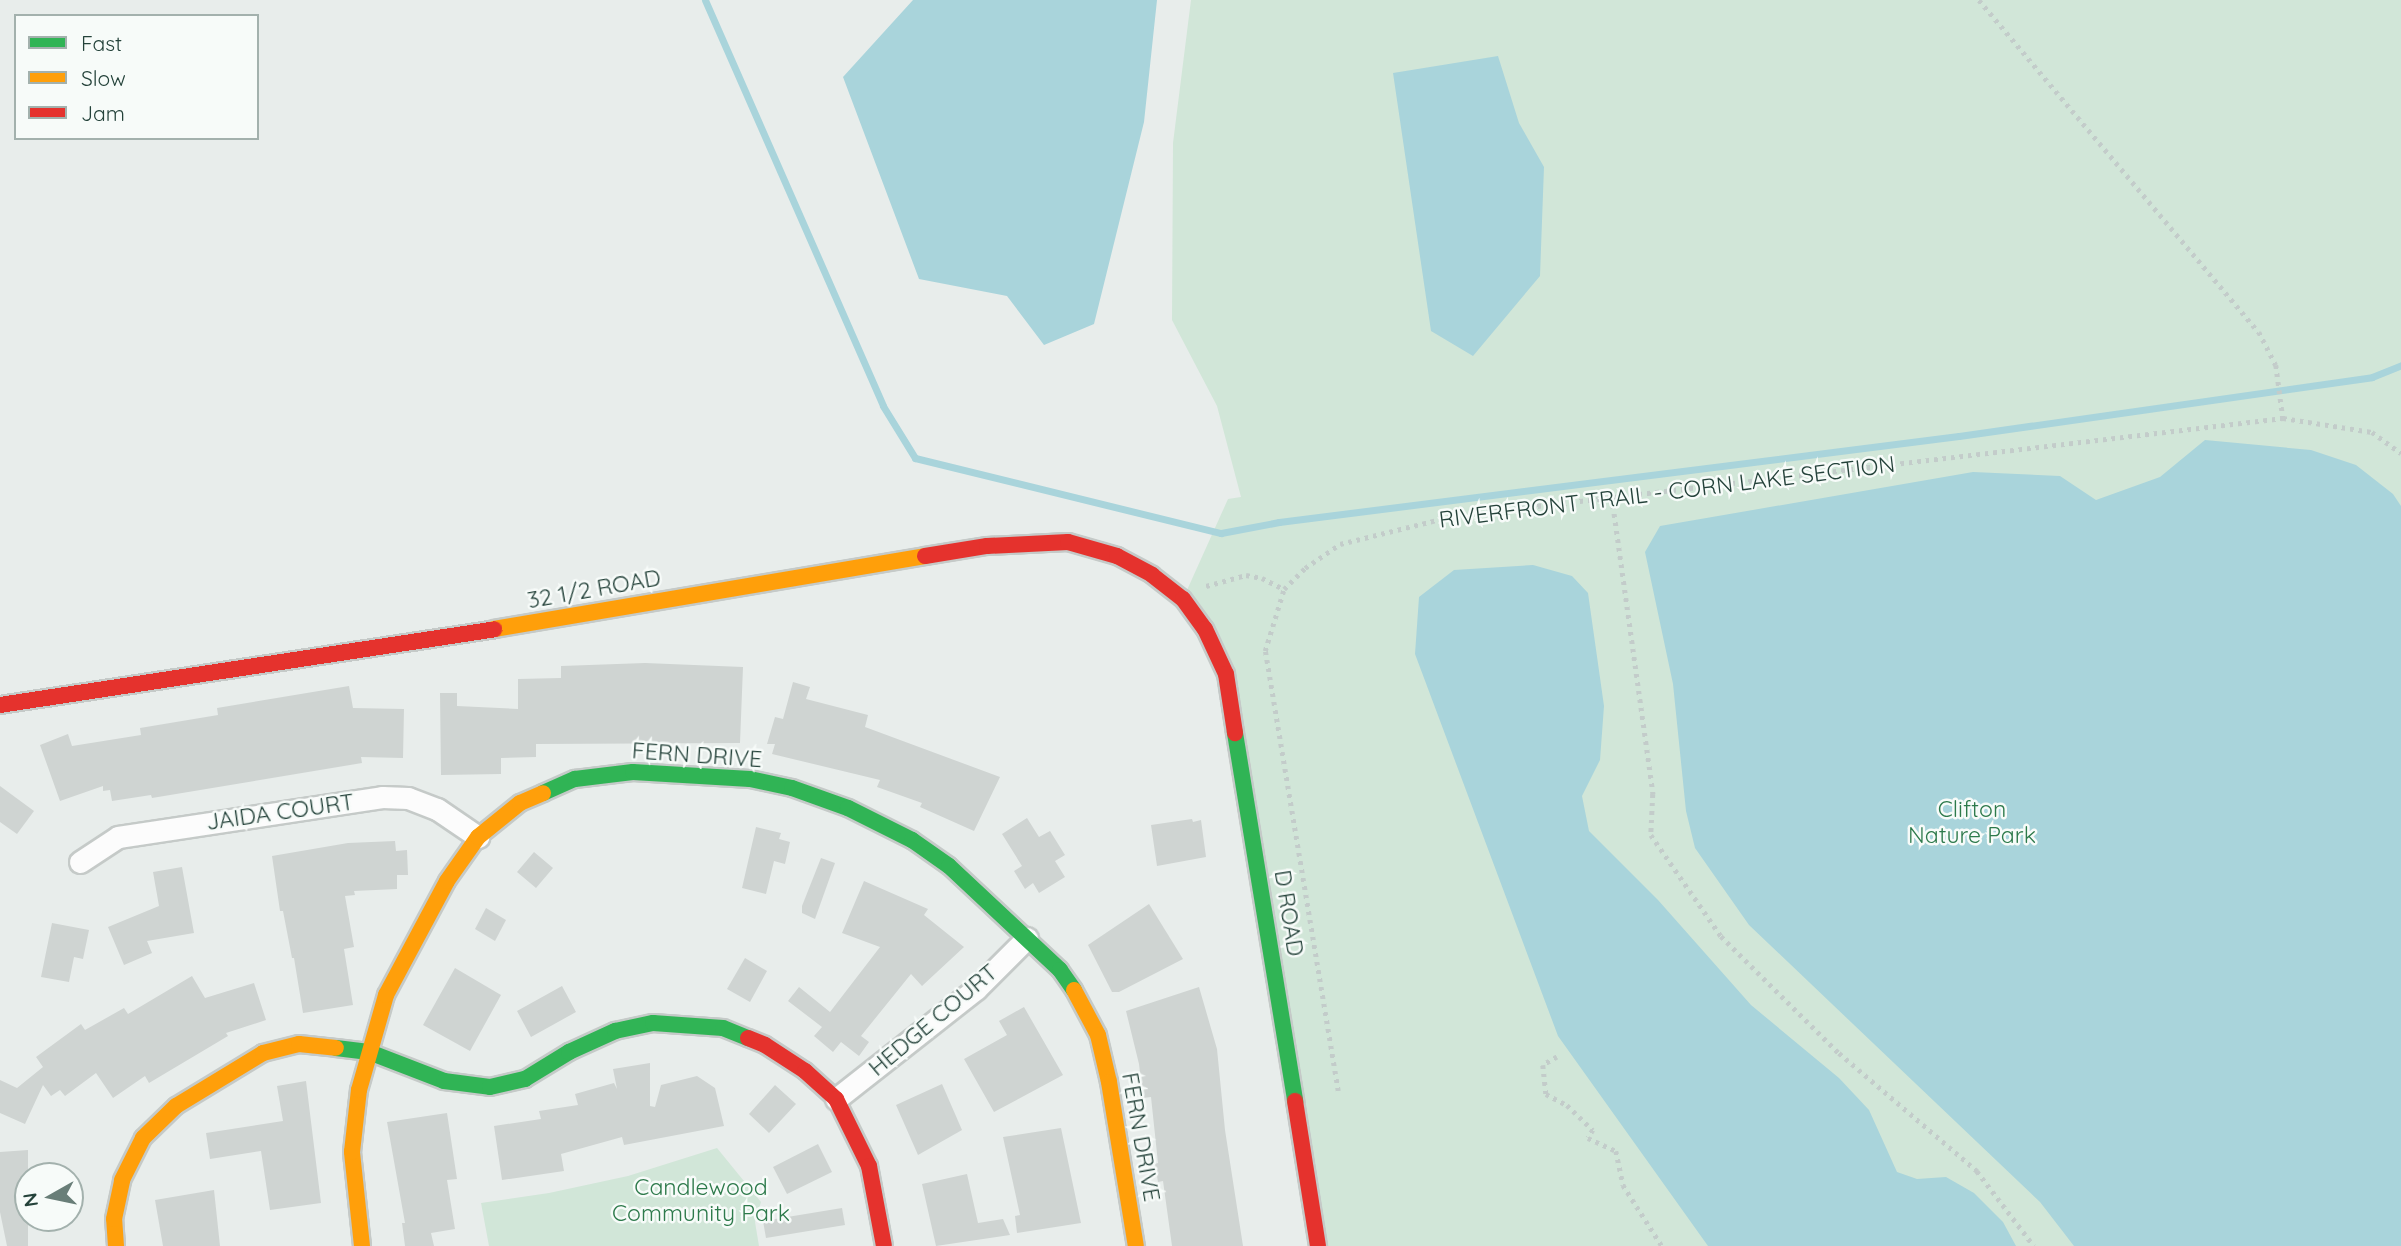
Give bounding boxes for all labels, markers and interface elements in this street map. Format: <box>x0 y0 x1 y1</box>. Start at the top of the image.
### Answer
legend <box>14 14 259 140</box>
text: Fast <box>81 30 122 56</box>
text: Slow <box>81 65 126 91</box>
text: Jam <box>81 100 125 126</box>
street label: RIVERFRONT TRAIL - CORN LAKE SECTION <box>1437 450 1897 534</box>
street label: 32 1/2 ROAD <box>525 564 663 614</box>
street label: FERN DRIVE <box>631 737 763 773</box>
street label: JAIDA COURT <box>204 788 356 836</box>
park label: Clifton Nature Park <box>1908 795 2036 849</box>
street label: D ROAD <box>1269 868 1309 958</box>
street label: HEDGE COURT <box>863 958 1003 1082</box>
street label: FERN DRIVE <box>1116 1070 1166 1204</box>
north arrow <box>14 1162 84 1232</box>
park label: Candlewood Community Park <box>612 1173 790 1227</box>
text: N <box>17 1191 43 1209</box>

